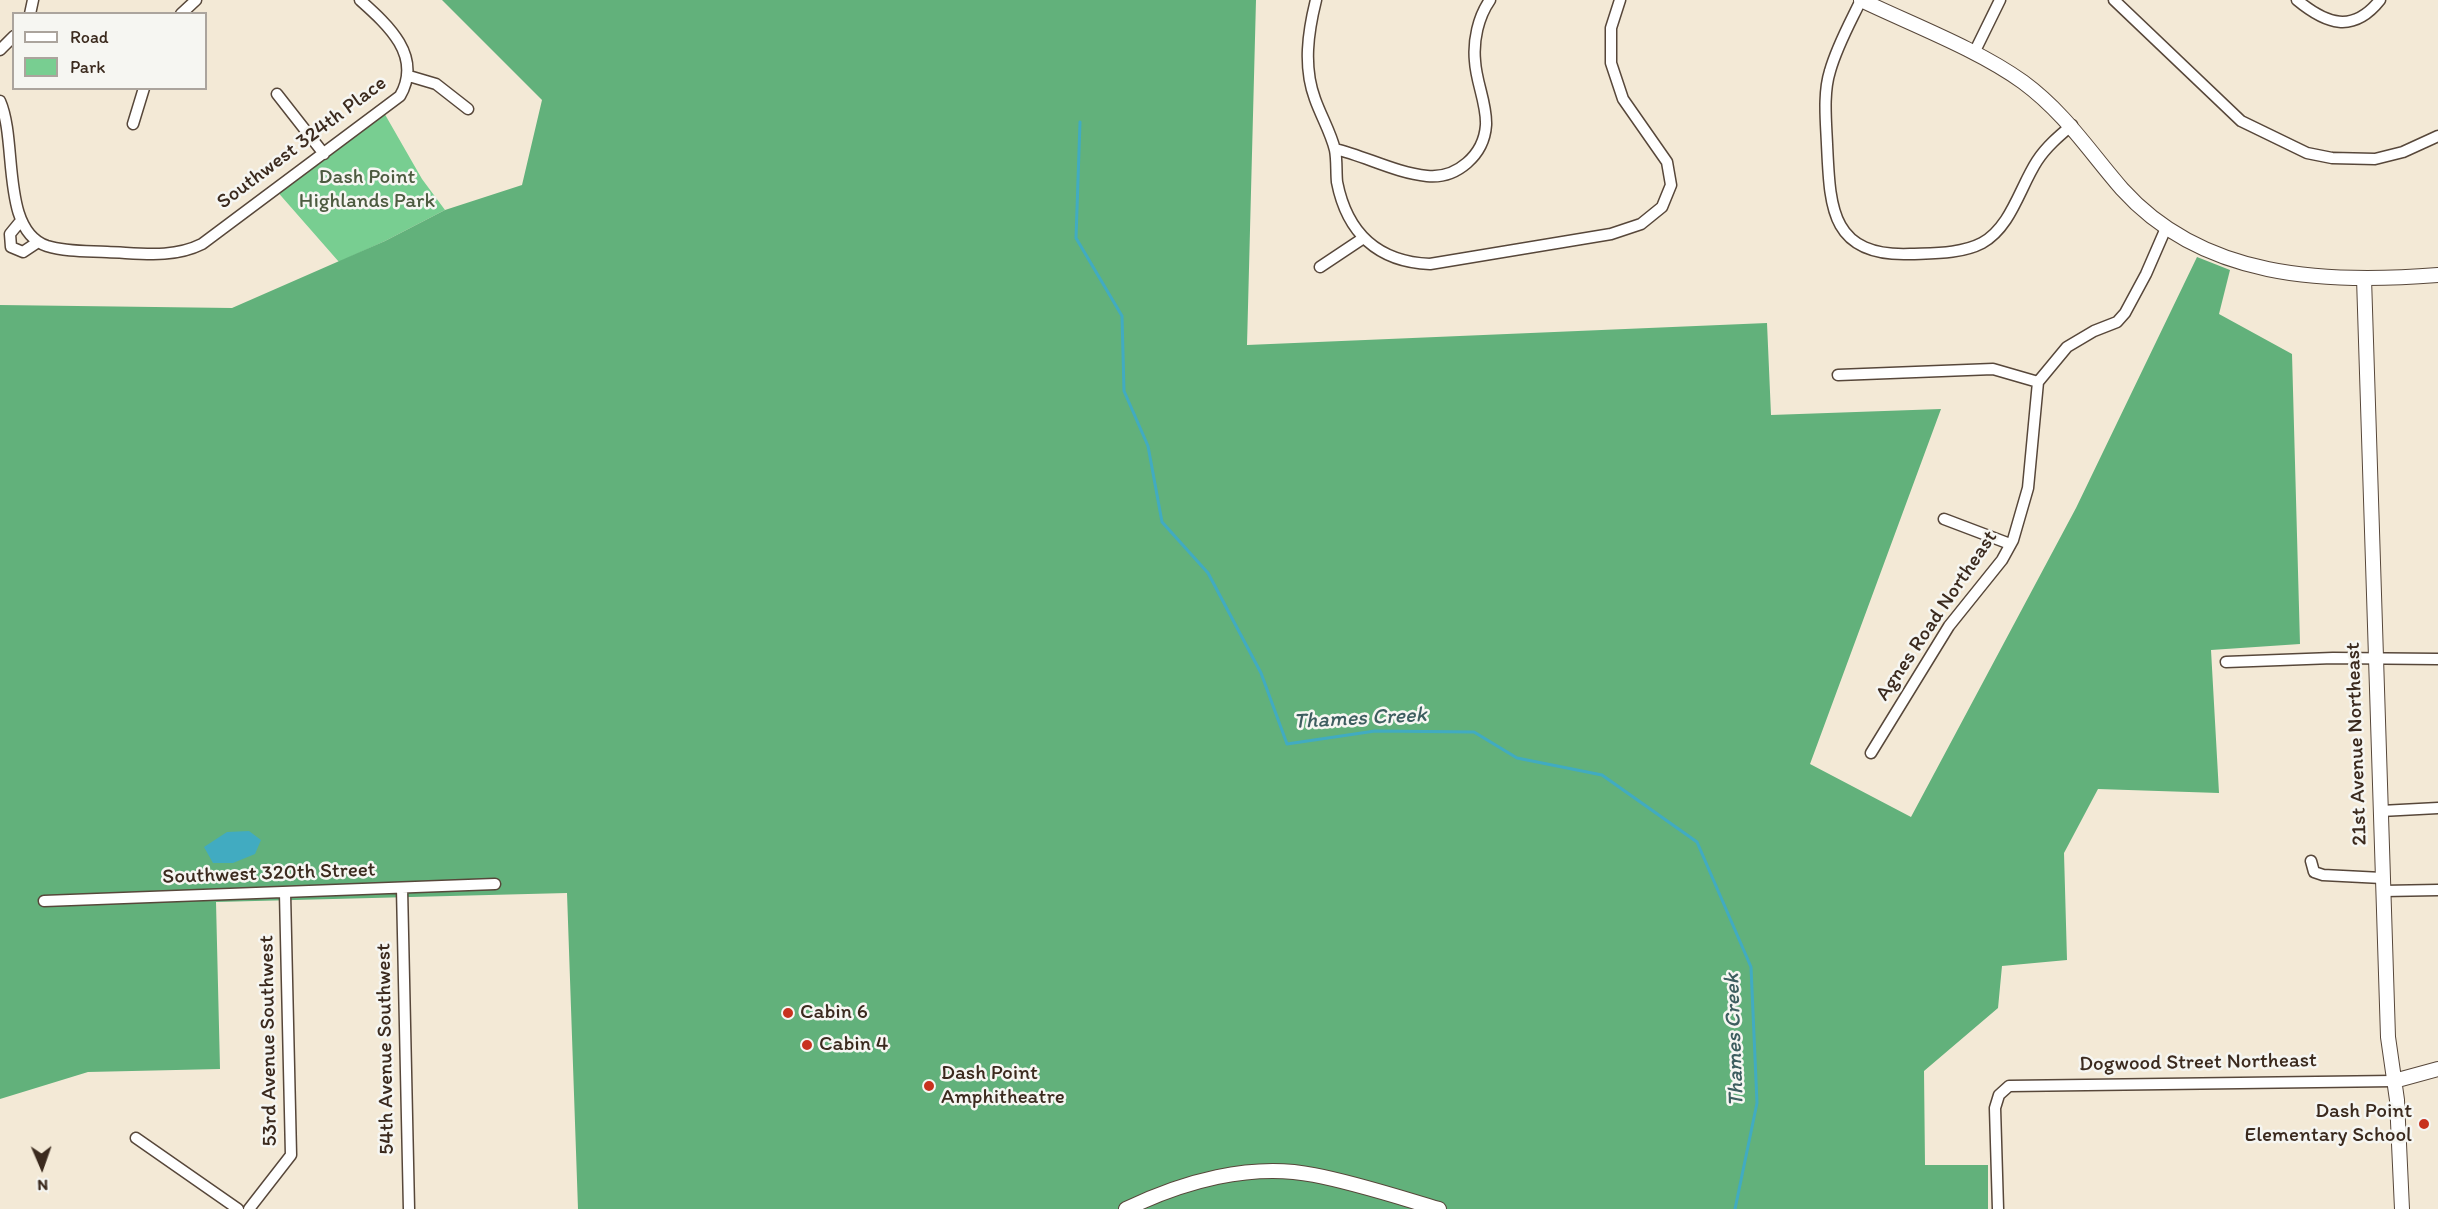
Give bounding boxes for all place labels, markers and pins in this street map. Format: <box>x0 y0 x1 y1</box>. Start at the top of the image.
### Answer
place label: Cabin 6 <box>800 1000 868 1026</box>
marker: Cabin 6 <box>781 1006 795 1020</box>
place label: Cabin 4 <box>819 1032 888 1058</box>
marker: Cabin 4 <box>800 1038 814 1052</box>
place label: Dash Point Amphitheatre <box>941 1061 1065 1111</box>
marker: Dash Point Amphitheatre <box>922 1079 936 1093</box>
place label: Dash Point Elementary School <box>2245 1099 2412 1149</box>
marker: Dash Point Elementary School <box>2417 1117 2431 1131</box>

